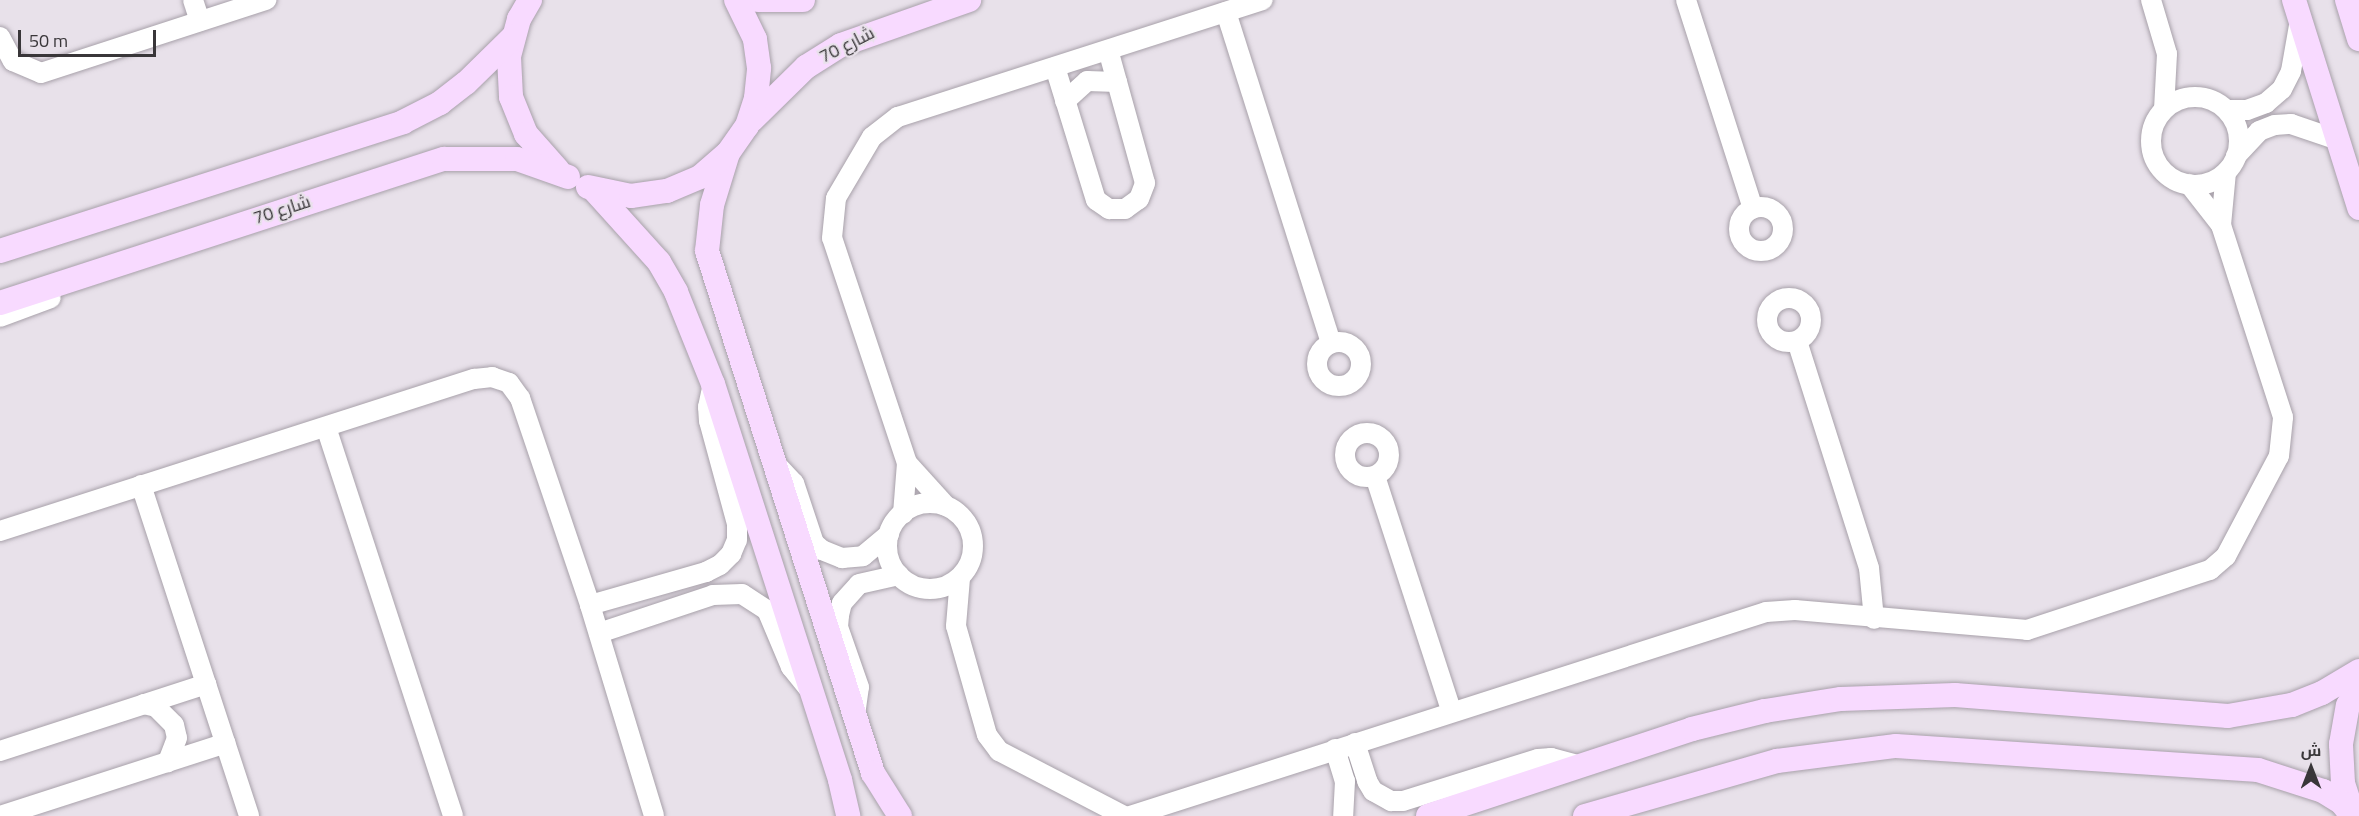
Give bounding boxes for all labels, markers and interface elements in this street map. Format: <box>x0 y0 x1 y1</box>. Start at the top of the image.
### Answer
scale bar <box>21 18 159 56</box>
street label: شارع 70 <box>816 22 878 68</box>
text: 50 m <box>29 27 68 54</box>
street label: شارع 70 <box>251 191 313 229</box>
north arrow <box>2281 738 2341 798</box>
text: ش <box>2301 738 2321 762</box>

